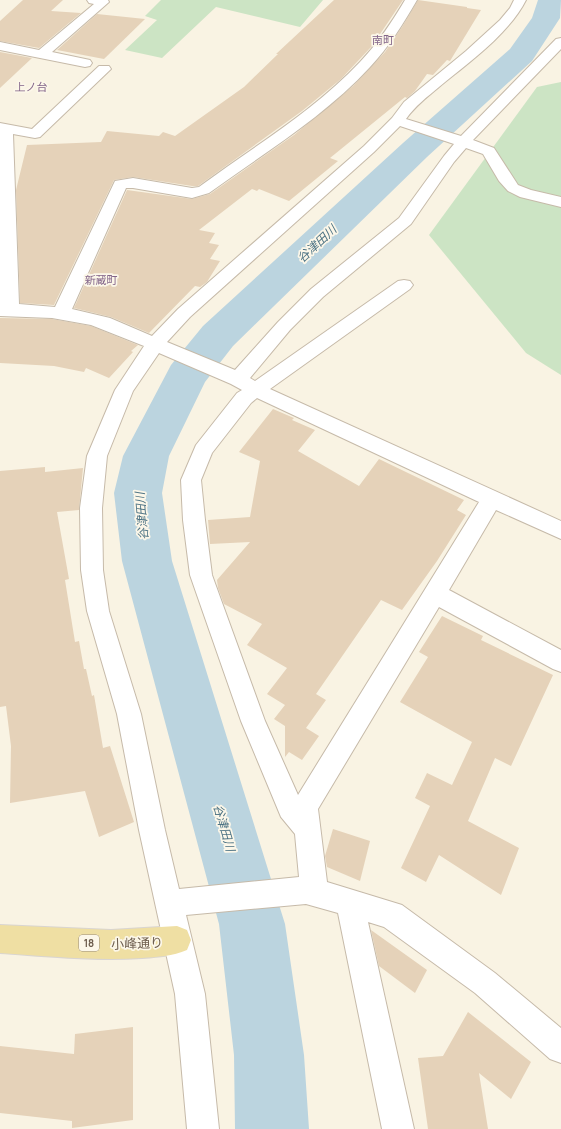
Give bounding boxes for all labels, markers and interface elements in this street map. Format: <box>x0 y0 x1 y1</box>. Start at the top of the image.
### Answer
district label: 南町 <box>372 32 394 47</box>
district label: 上ノ台 <box>15 79 48 94</box>
water label: 谷津田川 <box>293 220 341 266</box>
district label: 新蔵町 <box>85 272 118 287</box>
water label: 谷津田川 <box>131 489 152 541</box>
water label: 谷津田川 <box>210 802 240 855</box>
street label: 小峰通り <box>111 933 163 953</box>
road number: 18 <box>79 935 99 951</box>

